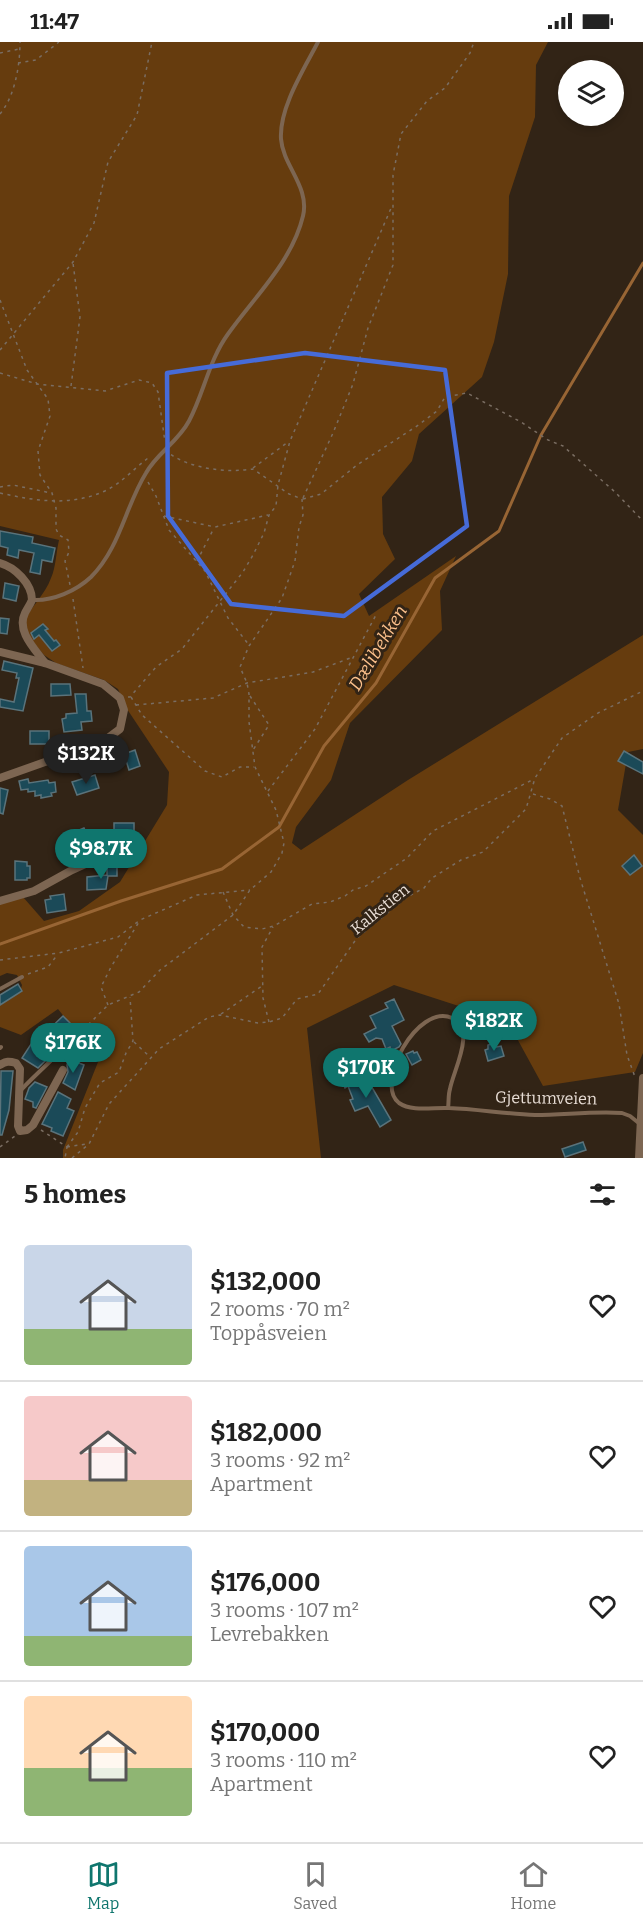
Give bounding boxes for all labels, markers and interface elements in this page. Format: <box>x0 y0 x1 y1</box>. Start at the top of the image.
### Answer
text: 11:47 <box>30 8 79 35</box>
map controls <box>558 60 624 126</box>
button: layers <box>558 60 624 126</box>
water label: Dælibekken <box>344 601 412 695</box>
pin: $132K <box>44 734 128 785</box>
text: $132K <box>57 741 115 765</box>
pin: $98.7K <box>52 829 150 880</box>
text: $98.7K <box>69 836 133 860</box>
street label: Kalkstien <box>347 880 413 938</box>
pin: $182K <box>452 1001 536 1052</box>
text: $182K <box>465 1008 523 1032</box>
pin: $176K <box>31 1023 115 1074</box>
text: $176K <box>44 1030 102 1054</box>
pin: $170K <box>324 1048 408 1099</box>
text: $170K <box>337 1055 395 1079</box>
street label: Gjettumveien <box>495 1088 597 1108</box>
icon: filters <box>586 1178 619 1211</box>
text: 5 homes <box>24 1179 126 1210</box>
text: $132,000 <box>210 1266 321 1297</box>
icon: home <box>72 1269 144 1341</box>
icon: heart <box>586 1289 619 1322</box>
text: 2 rooms · 70 m² <box>210 1297 350 1321</box>
text: Toppåsveien <box>210 1321 327 1345</box>
text: $182,000 <box>210 1417 322 1448</box>
icon: home <box>72 1420 144 1492</box>
icon: heart <box>586 1440 619 1473</box>
text: 3 rooms · 92 m² <box>210 1448 350 1472</box>
text: Apartment <box>210 1472 313 1496</box>
text: $176,000 <box>210 1567 320 1598</box>
icon: home <box>72 1570 144 1642</box>
icon: heart <box>586 1590 619 1623</box>
text: 3 rooms · 107 m² <box>210 1598 359 1622</box>
text: Levrebakken <box>210 1622 329 1646</box>
text: $170,000 <box>210 1717 320 1748</box>
icon: home <box>72 1720 144 1792</box>
icon: heart <box>586 1740 619 1773</box>
text: 3 rooms · 110 m² <box>210 1748 357 1772</box>
text: Apartment <box>210 1772 313 1796</box>
tab: Map <box>87 1858 120 1913</box>
tab: Saved <box>293 1858 337 1913</box>
tab: Home <box>511 1858 556 1913</box>

